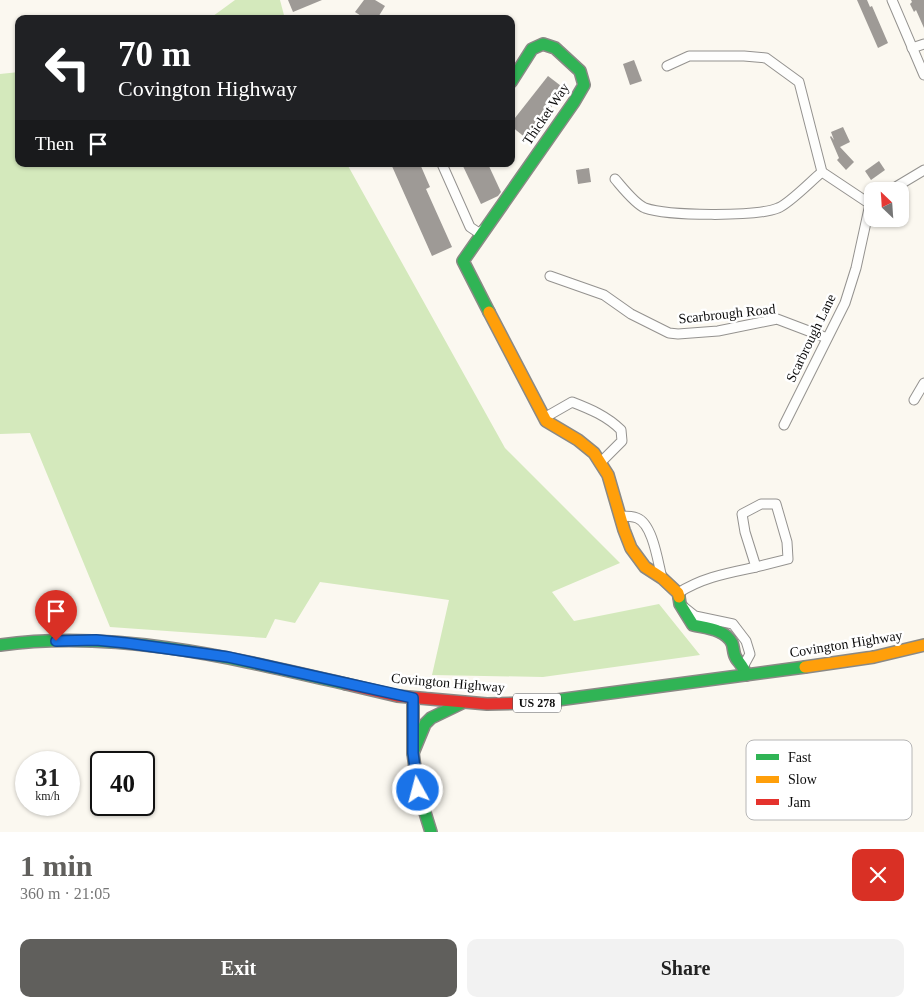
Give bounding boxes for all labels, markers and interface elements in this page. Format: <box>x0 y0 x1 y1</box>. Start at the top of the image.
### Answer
icon: left <box>35 35 100 100</box>
text: 70 m <box>118 35 191 74</box>
text: Covington Highway <box>118 76 297 101</box>
street label: Thicket Way <box>520 80 572 148</box>
icon: arrive <box>84 130 112 158</box>
text: Then <box>35 133 74 154</box>
north arrow <box>864 182 909 228</box>
map controls <box>864 182 909 227</box>
street label: Scarbrough Lane <box>783 292 839 384</box>
street label: Scarbrough Road <box>678 301 776 327</box>
pin <box>35 590 77 641</box>
icon: arrive <box>42 597 70 625</box>
street label: Covington Highway <box>789 628 903 660</box>
street label: Covington Highway <box>391 671 505 695</box>
road number: US 278 <box>513 694 561 712</box>
legend <box>746 740 912 820</box>
text: Fast <box>788 750 811 765</box>
speed limit sign: 40 <box>90 751 155 816</box>
position arrow <box>391 763 443 815</box>
text: 31 <box>35 764 60 791</box>
text: Slow <box>788 772 818 787</box>
text: km/h <box>35 789 60 803</box>
text: Jam <box>788 795 811 810</box>
text: 1 min <box>20 849 93 882</box>
button: close <box>852 849 904 901</box>
text: 360 m · 21:05 <box>20 885 110 902</box>
button: Exit <box>20 939 457 997</box>
button: Share <box>467 939 904 997</box>

